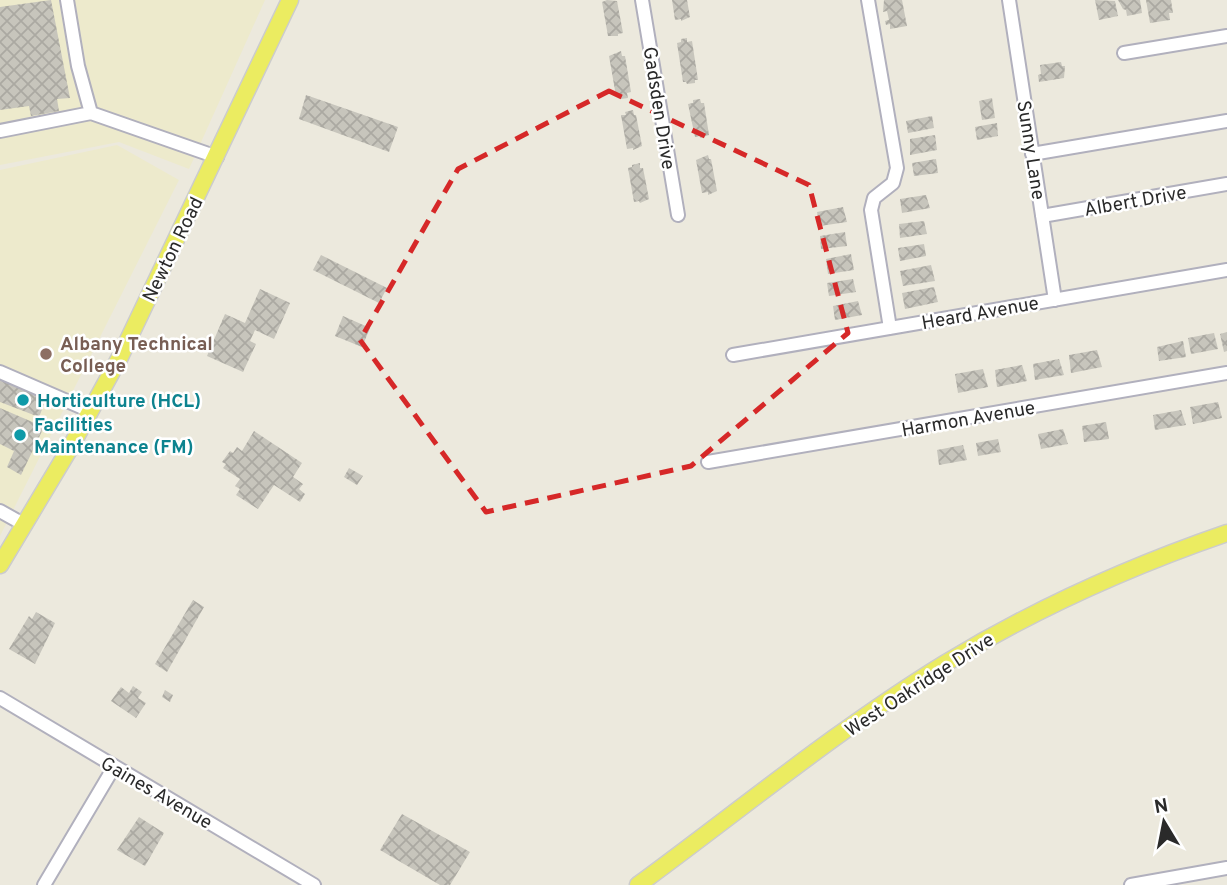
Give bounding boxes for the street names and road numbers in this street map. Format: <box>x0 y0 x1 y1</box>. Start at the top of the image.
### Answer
street label: Gadsden Drive <box>636 45 680 171</box>
street label: Sunny Lane <box>1010 99 1050 202</box>
street label: Albert Drive <box>1082 181 1188 223</box>
street label: Newton Road <box>138 193 210 306</box>
street label: Heard Avenue <box>920 292 1041 336</box>
street label: Harmon Avenue <box>900 396 1037 444</box>
street label: West Oakridge Drive <box>841 629 999 743</box>
street label: Gaines Avenue <box>96 752 216 835</box>

